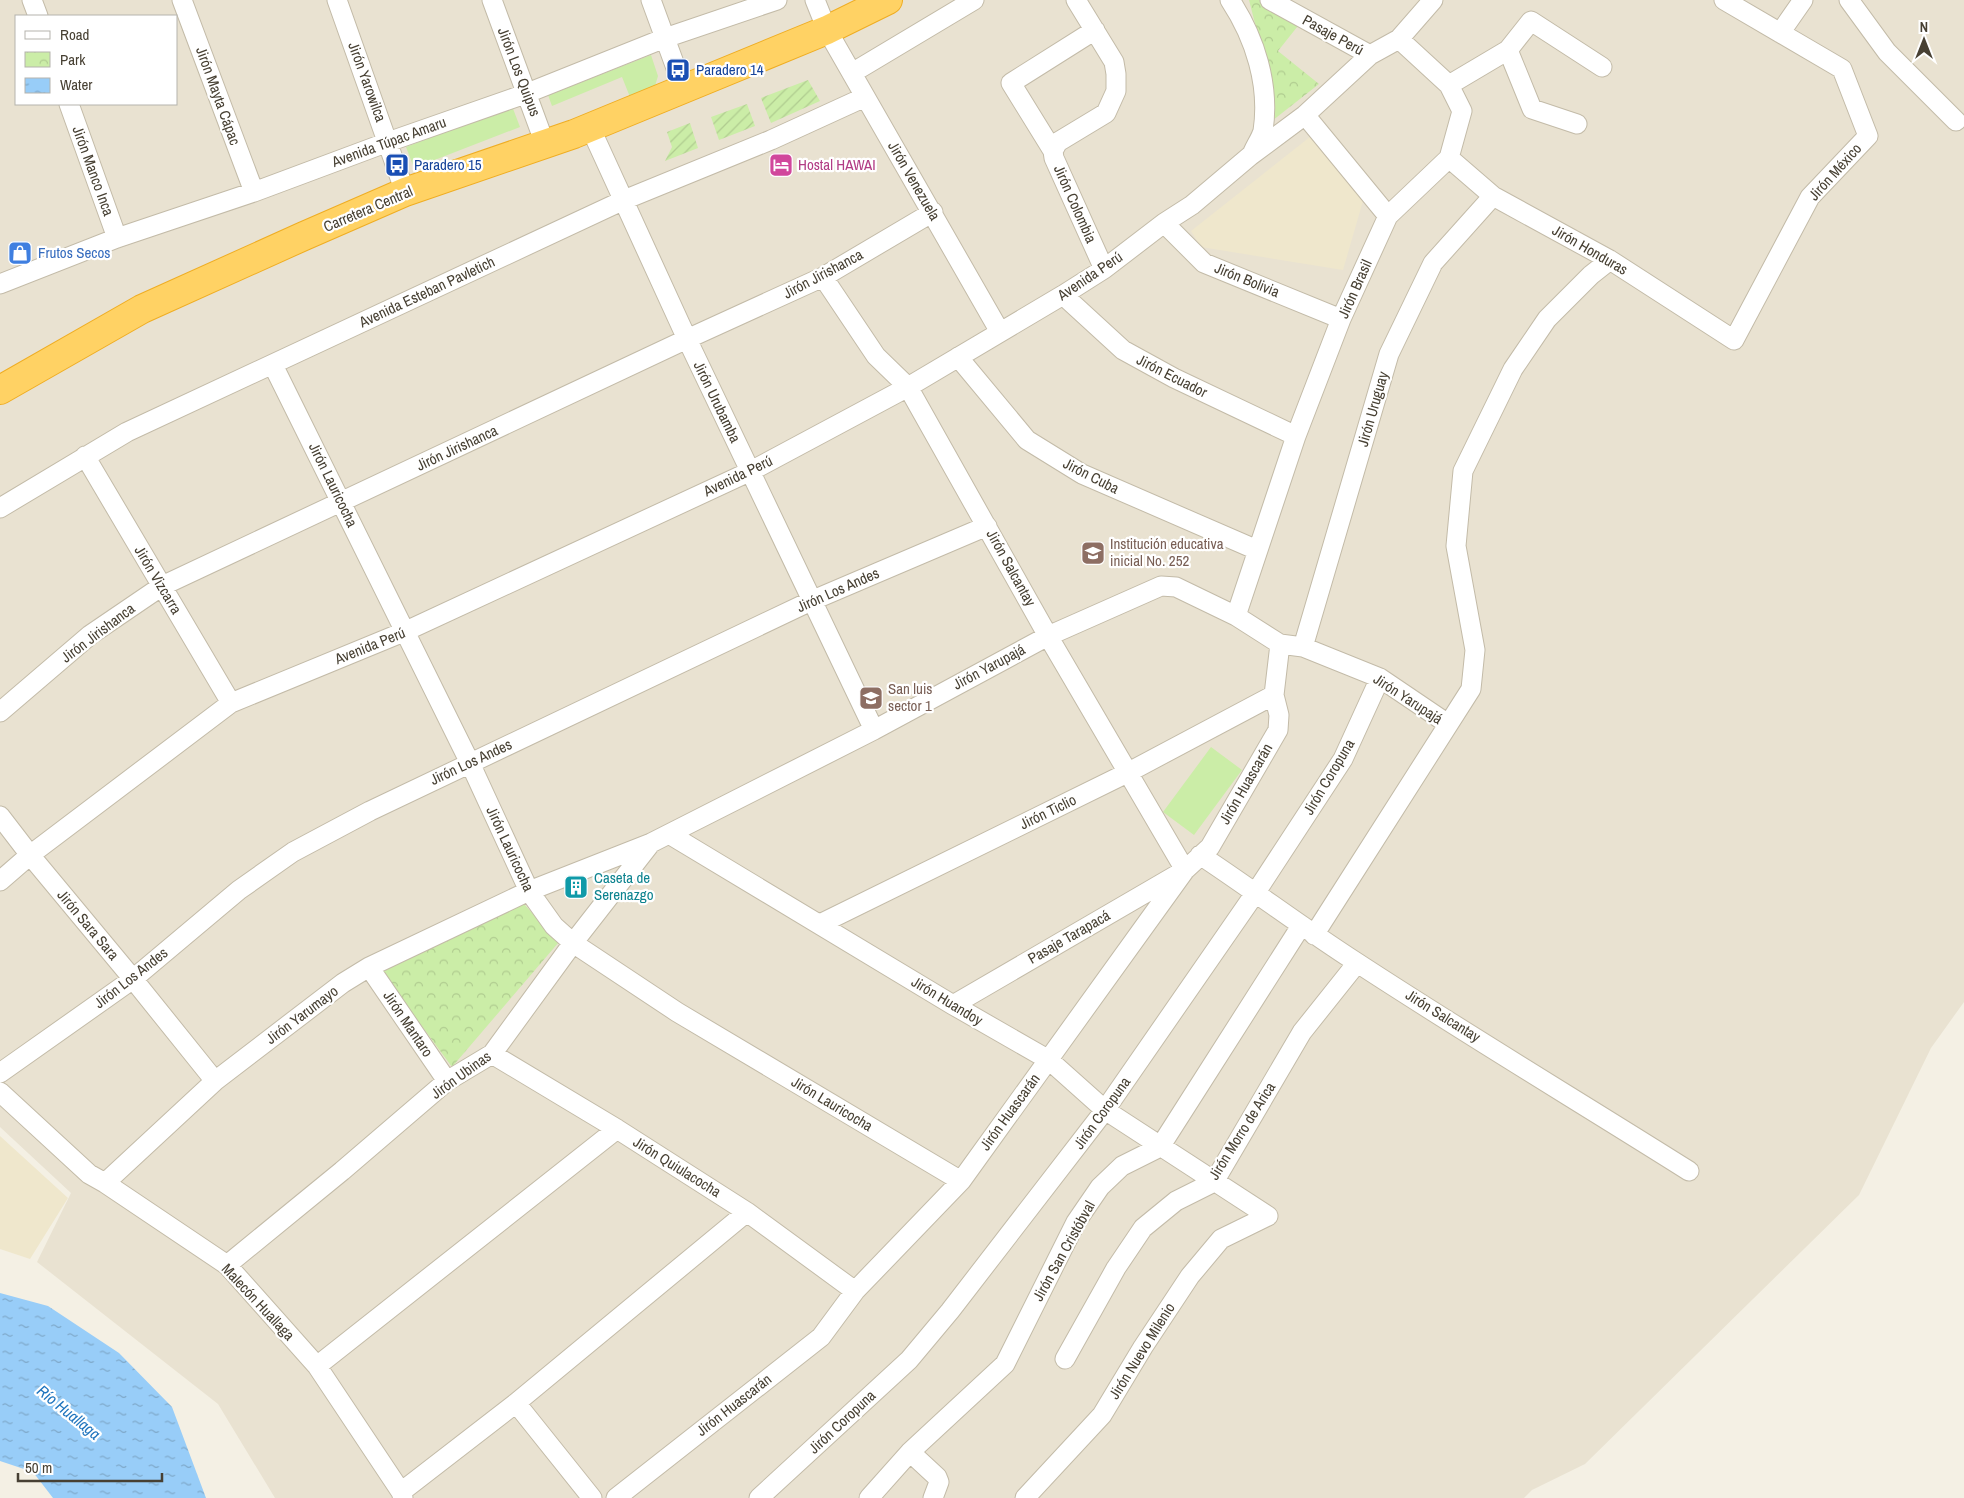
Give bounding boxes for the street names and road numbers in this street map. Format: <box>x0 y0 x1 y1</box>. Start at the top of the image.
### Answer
street label: Pasaje Perú <box>1299 9 1368 60</box>
street label: Jirón Los Quipus <box>493 24 546 119</box>
street label: Jirón Yarowilca <box>343 39 392 125</box>
street label: Jirón Mayta Cápac <box>191 44 246 148</box>
street label: Avenida Túpac Amaru <box>328 111 449 172</box>
street label: Jirón Manco Inca <box>67 123 120 219</box>
street label: Jirón Venezuela <box>883 137 946 224</box>
street label: Jirón México <box>1803 138 1866 205</box>
street label: Jirón Colombia <box>1049 161 1102 246</box>
street label: Carretera Central <box>320 180 416 237</box>
street label: Jirón Honduras <box>1549 219 1632 280</box>
street label: Jirón Jirishanca <box>779 244 866 303</box>
street label: Avenida Perú <box>1052 246 1126 306</box>
street label: Avenida Esteban Pavletich <box>355 251 498 333</box>
street label: Jirón Brasil <box>1332 256 1377 321</box>
street label: Jirón Bolivia <box>1212 257 1283 302</box>
street label: Jirón Ecuador <box>1133 349 1211 402</box>
street label: Jirón Urubamba <box>689 358 746 446</box>
street label: Jirón Uruguay <box>1352 368 1393 449</box>
street label: Jirón Jirishanca <box>413 419 501 476</box>
street label: Jirón Lauricocha <box>304 439 363 531</box>
street label: Avenida Perú <box>699 450 776 502</box>
street label: Jirón Cuba <box>1060 453 1123 499</box>
street label: Jirón Salcantay <box>982 526 1042 611</box>
street label: Jirón Vizcarra <box>130 542 187 618</box>
street label: Jirón Los Andes <box>793 562 882 617</box>
street label: Jirón Jirishanca <box>56 598 139 667</box>
street label: Avenida Perú <box>330 622 408 670</box>
street label: Jirón Yarupajá <box>949 639 1029 694</box>
street label: Jirón Yarupajá <box>1369 668 1447 729</box>
street label: Jirón Los Andes <box>426 733 515 790</box>
street label: Jirón Coropuna <box>1298 735 1359 818</box>
street label: Jirón Huascarán <box>1214 739 1277 828</box>
street label: Jirón Ticlio <box>1016 789 1080 834</box>
street label: Jirón Lauricocha <box>482 803 539 895</box>
street label: Jirón Sara Sara <box>53 885 124 965</box>
street label: Pasaje Tarapacá <box>1024 904 1114 969</box>
street label: Jirón Los Andes <box>89 942 172 1013</box>
street label: Jirón Huandoy <box>908 971 988 1031</box>
street label: Jirón Yarumayo <box>261 980 342 1049</box>
street label: Jirón Salcantay <box>1402 984 1485 1047</box>
street label: Jirón Mantaro <box>378 986 438 1061</box>
street label: Jirón Ubinas <box>426 1046 495 1104</box>
street label: Jirón Huascarán <box>975 1069 1045 1154</box>
street label: Jirón Lauricocha <box>788 1071 877 1136</box>
street label: Jirón Coropuna <box>1068 1072 1135 1153</box>
street label: Jirón Morro de Arica <box>1203 1078 1280 1184</box>
street label: Jirón Quiulacocha <box>629 1131 725 1202</box>
street label: Jirón San Cristóbval <box>1027 1197 1100 1305</box>
street label: Malecón Huallaga <box>217 1258 300 1345</box>
street label: Jirón Nuevo Milenio <box>1104 1298 1180 1403</box>
street label: Jirón Huascarán <box>692 1369 776 1441</box>
street label: Jirón Coropuna <box>803 1385 880 1458</box>

